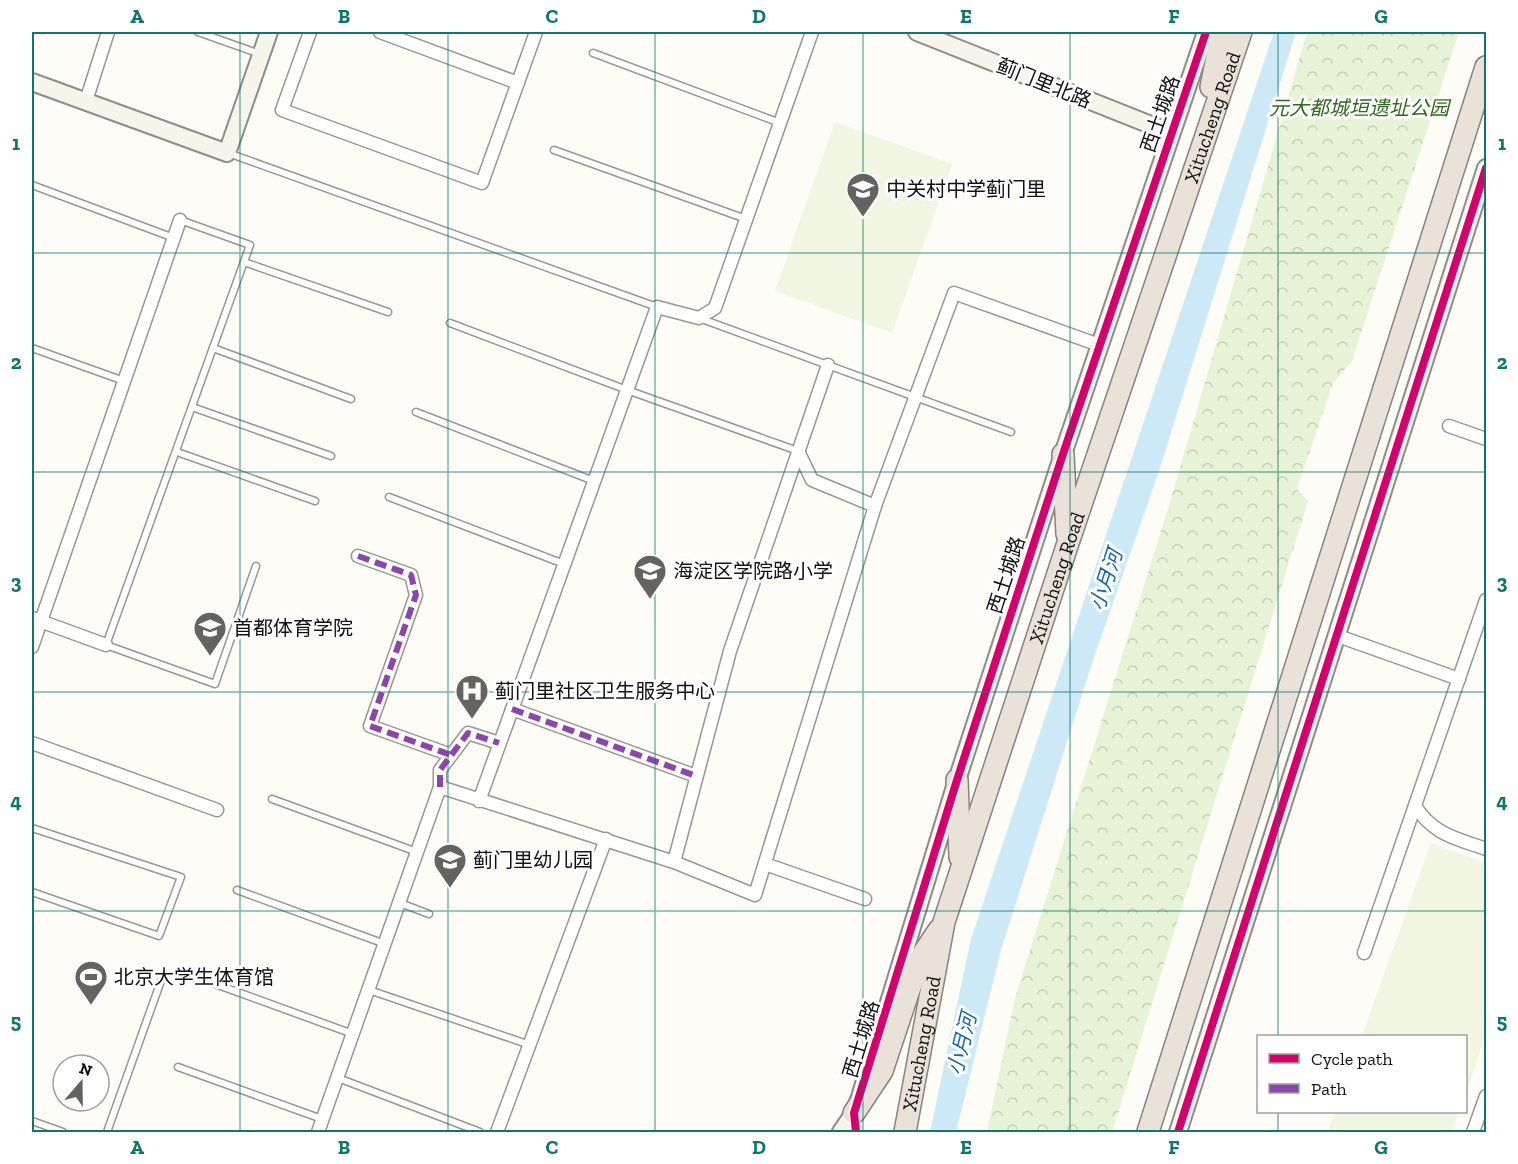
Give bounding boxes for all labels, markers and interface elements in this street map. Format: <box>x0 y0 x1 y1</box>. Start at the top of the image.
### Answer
text: A <box>130 4 144 28</box>
text: B <box>338 4 350 28</box>
text: C <box>546 4 559 28</box>
text: D <box>752 4 766 28</box>
text: E <box>960 4 972 28</box>
text: F <box>1168 4 1180 28</box>
text: G <box>1374 4 1388 28</box>
street label: Xitucheng Road <box>1179 48 1245 186</box>
street label: 蓟门里北路 <box>993 53 1095 113</box>
street label: 西土城路 <box>1136 72 1184 156</box>
park label: 元大都城垣遗址公园 <box>1269 96 1452 120</box>
text: 1 <box>12 131 20 155</box>
text: 1 <box>1498 131 1506 155</box>
school or university icon: 中关村中学蓟门里 <box>845 171 881 218</box>
place label: 中关村中学蓟门里 <box>886 177 1046 201</box>
text: 2 <box>11 350 22 374</box>
text: 2 <box>1497 350 1508 374</box>
street label: Xitucheng Road <box>1024 509 1090 646</box>
street label: 西土城路 <box>982 533 1030 617</box>
water label: 小月河 <box>1084 542 1128 614</box>
school or university icon: 海淀区学院路小学 <box>632 553 668 600</box>
place label: 海淀区学院路小学 <box>673 559 833 583</box>
text: 3 <box>11 570 22 594</box>
text: 3 <box>1497 570 1508 594</box>
school or university icon: 首都体育学院 <box>192 610 228 657</box>
place label: 首都体育学院 <box>233 616 353 640</box>
hospital icon: 蓟门里社区卫生服务中心 <box>454 673 490 720</box>
place label: 蓟门里社区卫生服务中心 <box>495 679 715 703</box>
text: 4 <box>10 789 22 813</box>
text: 4 <box>1496 789 1508 813</box>
school or university icon: 蓟门里幼儿园 <box>432 842 468 889</box>
place label: 蓟门里幼儿园 <box>473 848 593 872</box>
sports icon: 北京大学生体育馆 <box>73 959 109 1006</box>
place label: 北京大学生体育馆 <box>114 965 274 989</box>
street label: Xitucheng Road <box>897 974 946 1113</box>
street label: 西土城路 <box>838 997 884 1081</box>
water label: 小月河 <box>942 1006 982 1077</box>
text: 5 <box>11 1009 21 1033</box>
text: 5 <box>1497 1009 1507 1033</box>
legend <box>1257 1035 1467 1113</box>
text: Cycle path <box>1311 1048 1393 1070</box>
north arrow <box>51 1053 111 1113</box>
text: N <box>77 1058 95 1080</box>
text: Path <box>1311 1078 1347 1100</box>
text: A <box>130 1135 144 1159</box>
text: B <box>338 1135 350 1159</box>
text: C <box>546 1135 559 1159</box>
text: D <box>752 1135 766 1159</box>
text: E <box>960 1135 972 1159</box>
text: F <box>1168 1135 1180 1159</box>
text: G <box>1374 1135 1388 1159</box>

